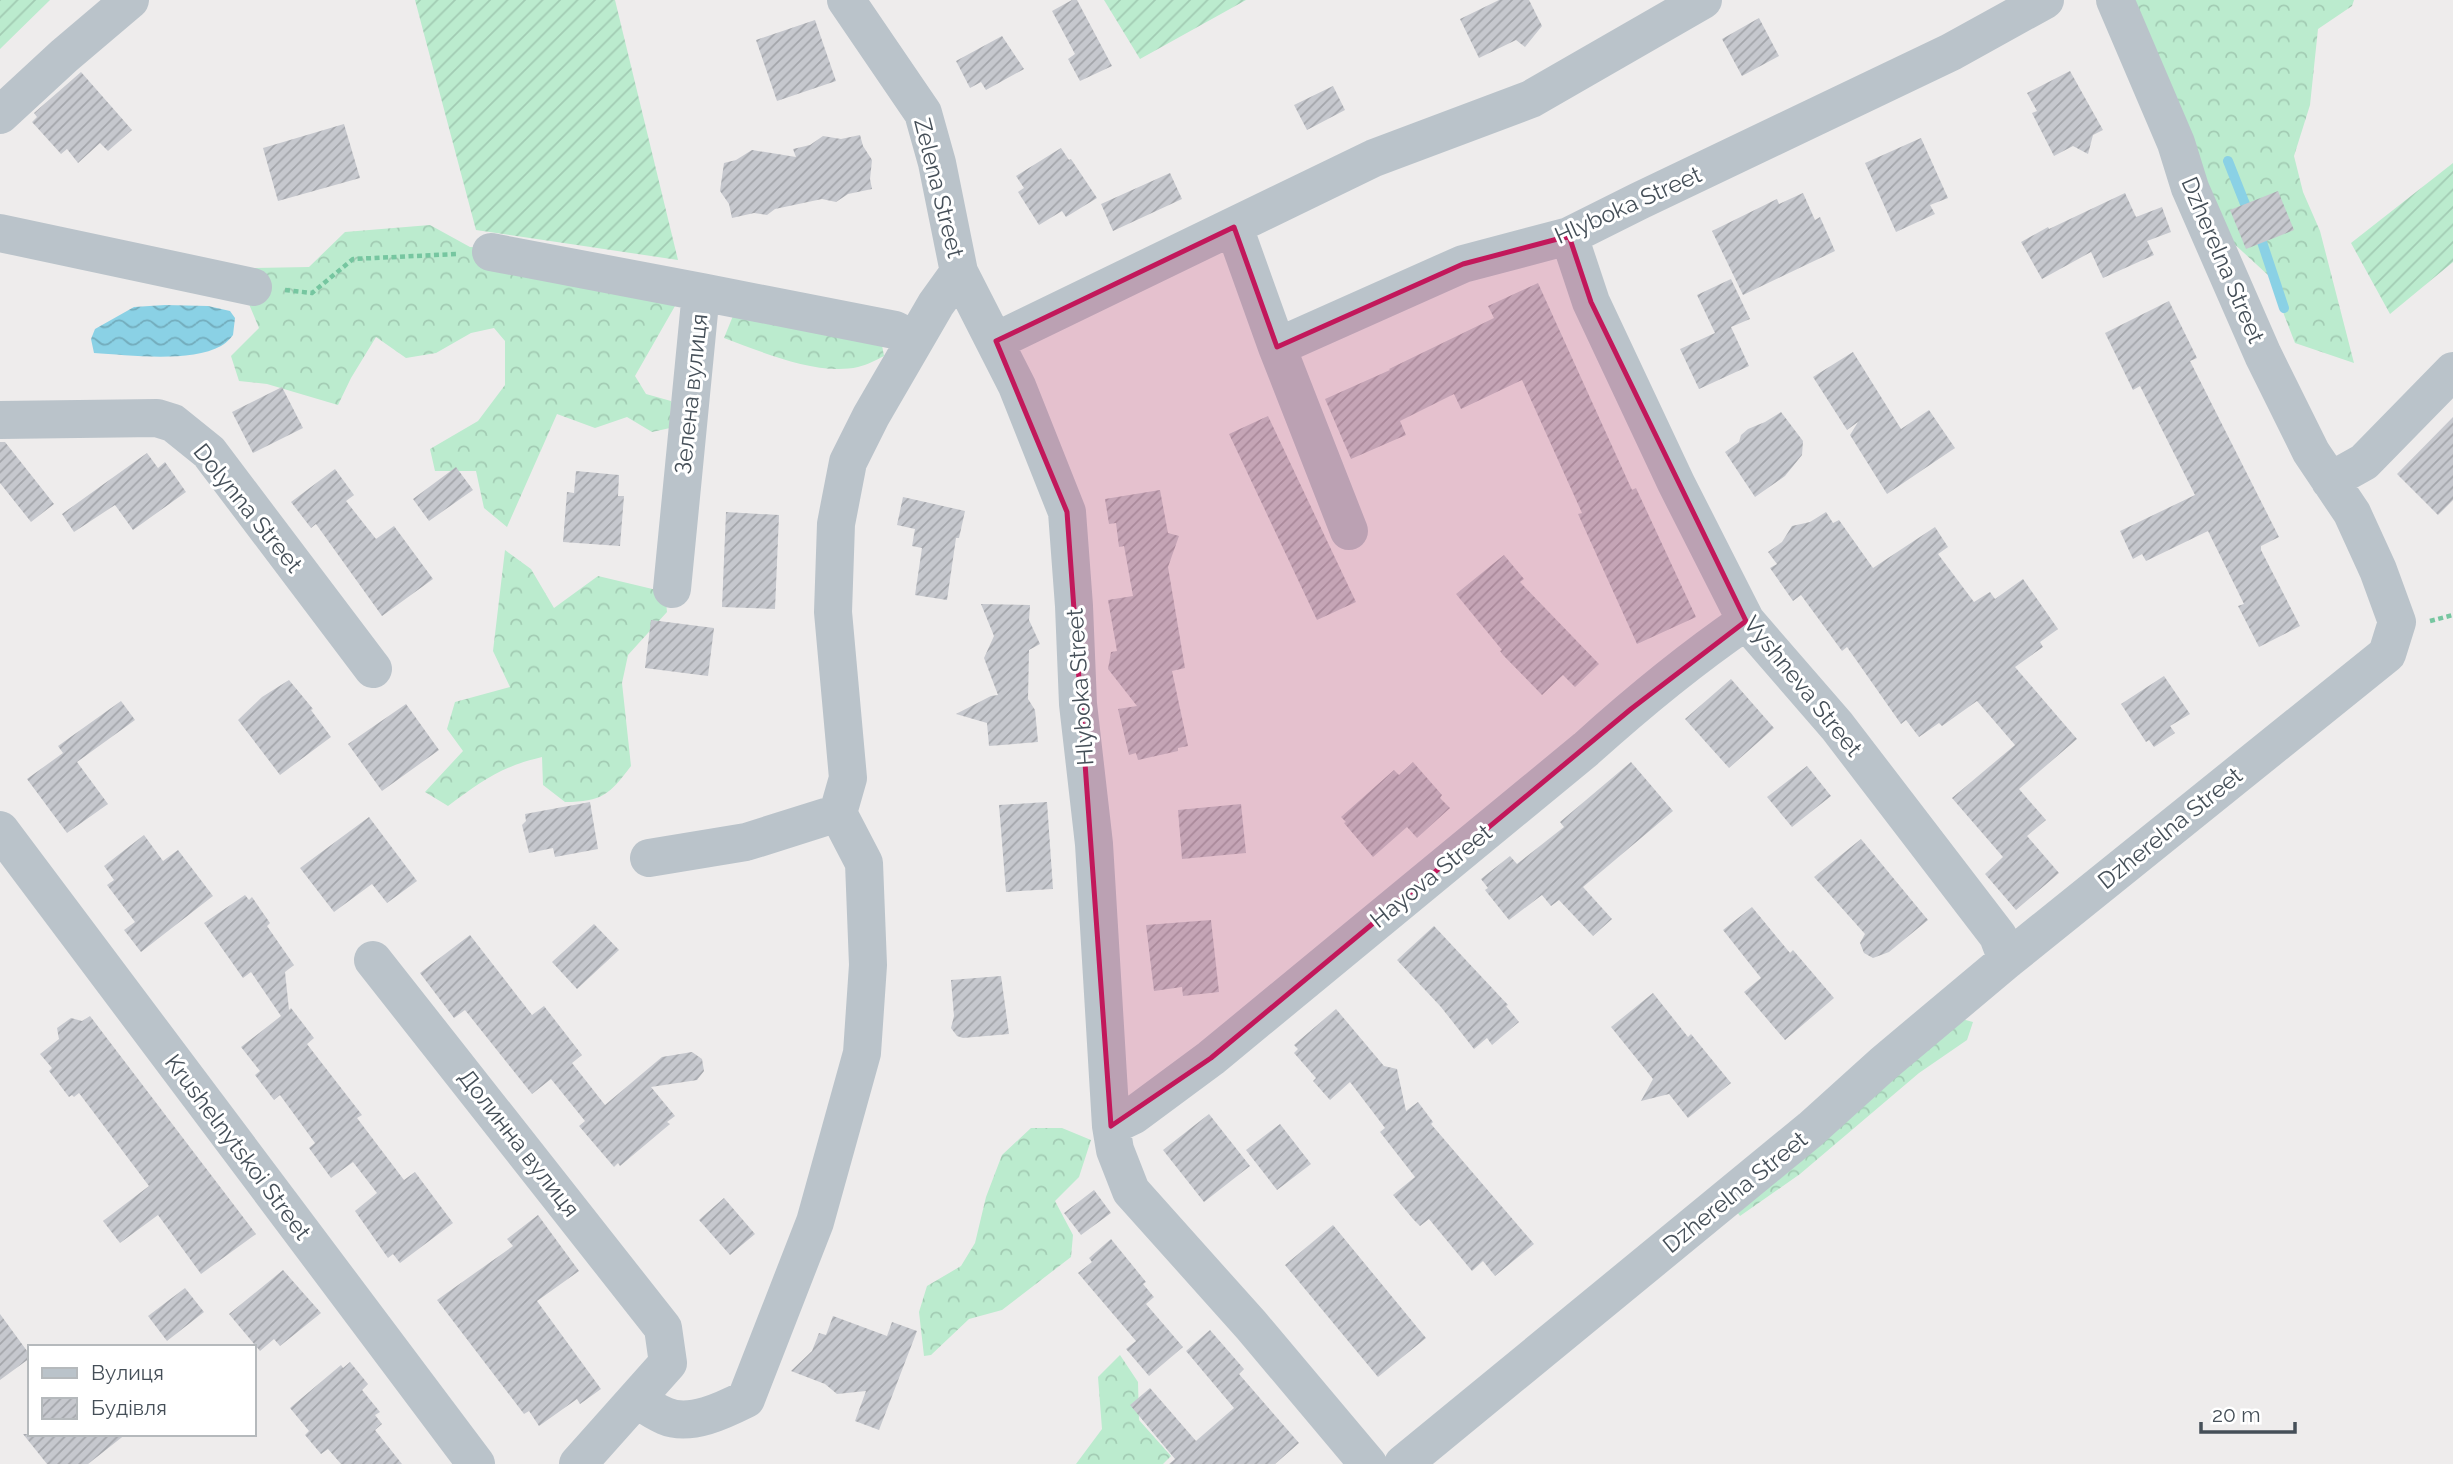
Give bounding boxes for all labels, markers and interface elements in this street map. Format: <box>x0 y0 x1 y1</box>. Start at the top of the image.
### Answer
street label: Zelena Street <box>909 115 970 261</box>
street label: Hlyboka Street <box>1550 160 1705 249</box>
street label: Dzherelna Street <box>2176 173 2271 347</box>
street label: Зелена вулиця <box>669 312 712 476</box>
street label: Dolynna Street <box>188 438 309 578</box>
street label: Hlyboka Street <box>1061 607 1098 767</box>
street label: Vyshneva Street <box>1739 610 1868 762</box>
street label: Dzherelna Street <box>2092 761 2247 894</box>
street label: Hayova Street <box>1364 818 1497 933</box>
street label: Krushelnytskoi Street <box>160 1049 317 1245</box>
street label: Долинна вулиця <box>453 1064 585 1222</box>
street label: Dzherelna Street <box>1657 1125 1812 1258</box>
legend <box>28 1345 256 1436</box>
text: Вулиця <box>91 1360 164 1385</box>
scale bar <box>2201 1390 2296 1434</box>
text: Будівля <box>91 1395 167 1420</box>
text: 20 m <box>2212 1402 2260 1427</box>

